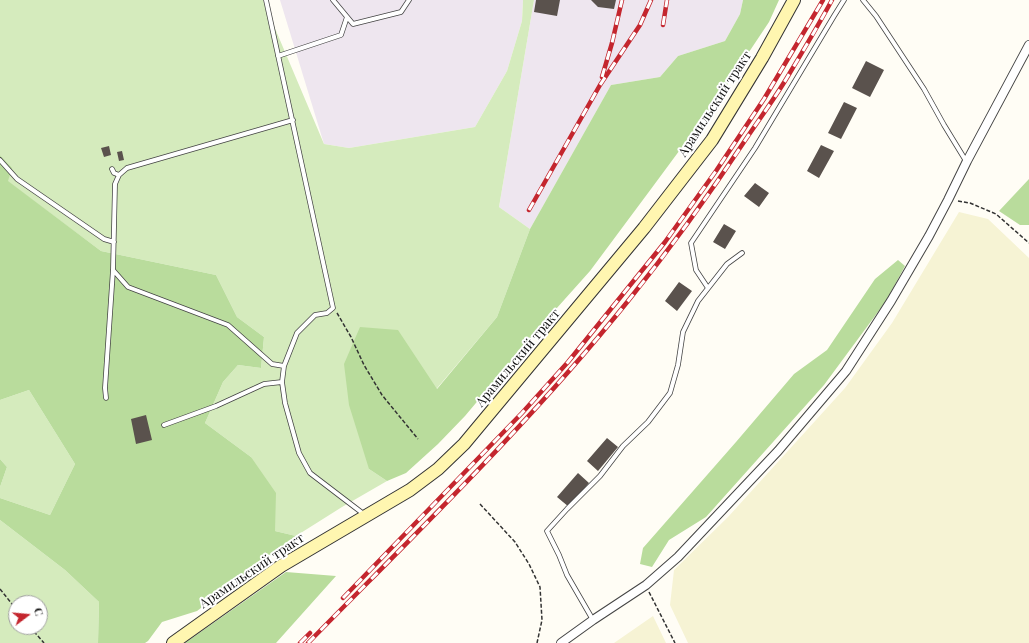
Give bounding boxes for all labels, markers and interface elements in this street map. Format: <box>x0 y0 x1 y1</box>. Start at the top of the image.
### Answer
street label: Арамильский тракт <box>675 48 755 160</box>
street label: Арамильский тракт <box>473 306 563 410</box>
street label: Арамильский тракт <box>197 530 307 612</box>
north arrow <box>8 595 48 635</box>
text: С <box>31 606 47 618</box>

